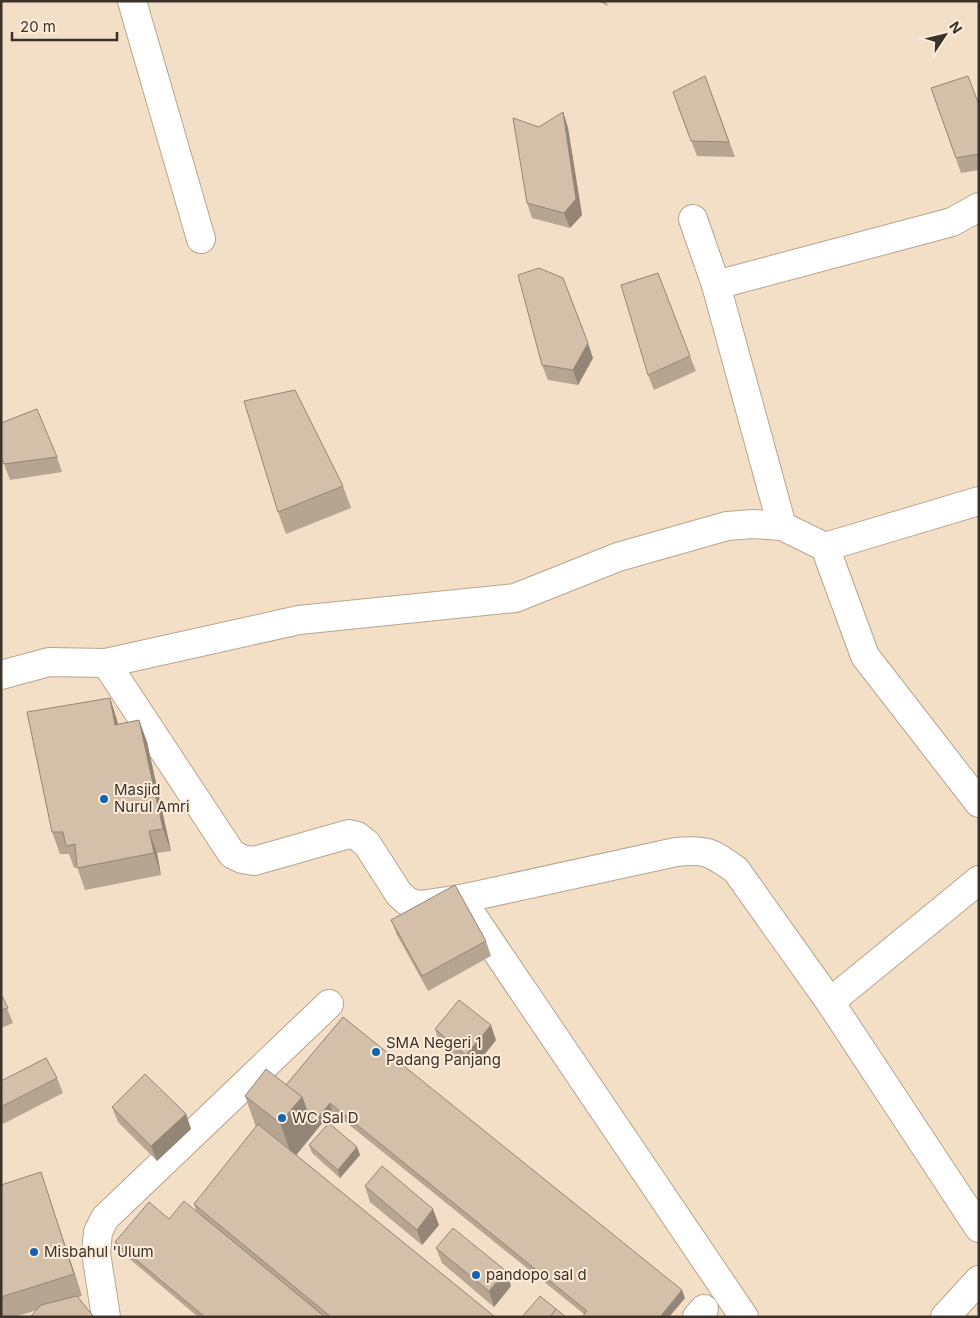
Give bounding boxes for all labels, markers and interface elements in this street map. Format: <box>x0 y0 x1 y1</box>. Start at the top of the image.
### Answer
scale bar <box>12 10 118 42</box>
north arrow <box>920 10 970 60</box>
text: 20 m <box>20 17 56 36</box>
text: N <box>946 18 966 37</box>
place label: Masjid Nurul Amri <box>114 780 190 816</box>
marker: Masjid Nurul Amri <box>98 793 110 805</box>
place label: SMA Negeri 1 Padang Panjang <box>386 1033 501 1069</box>
marker: SMA Negeri 1 Padang Panjang <box>370 1046 382 1058</box>
place label: WC Sal D <box>292 1108 359 1127</box>
marker: WC Sal D <box>276 1112 288 1124</box>
place label: Misbahul 'Ulum <box>44 1242 154 1261</box>
marker: Misbahul 'Ulum <box>28 1246 40 1258</box>
place label: pandopo sal d <box>486 1265 587 1284</box>
marker: pandopo sal d <box>470 1269 482 1281</box>

